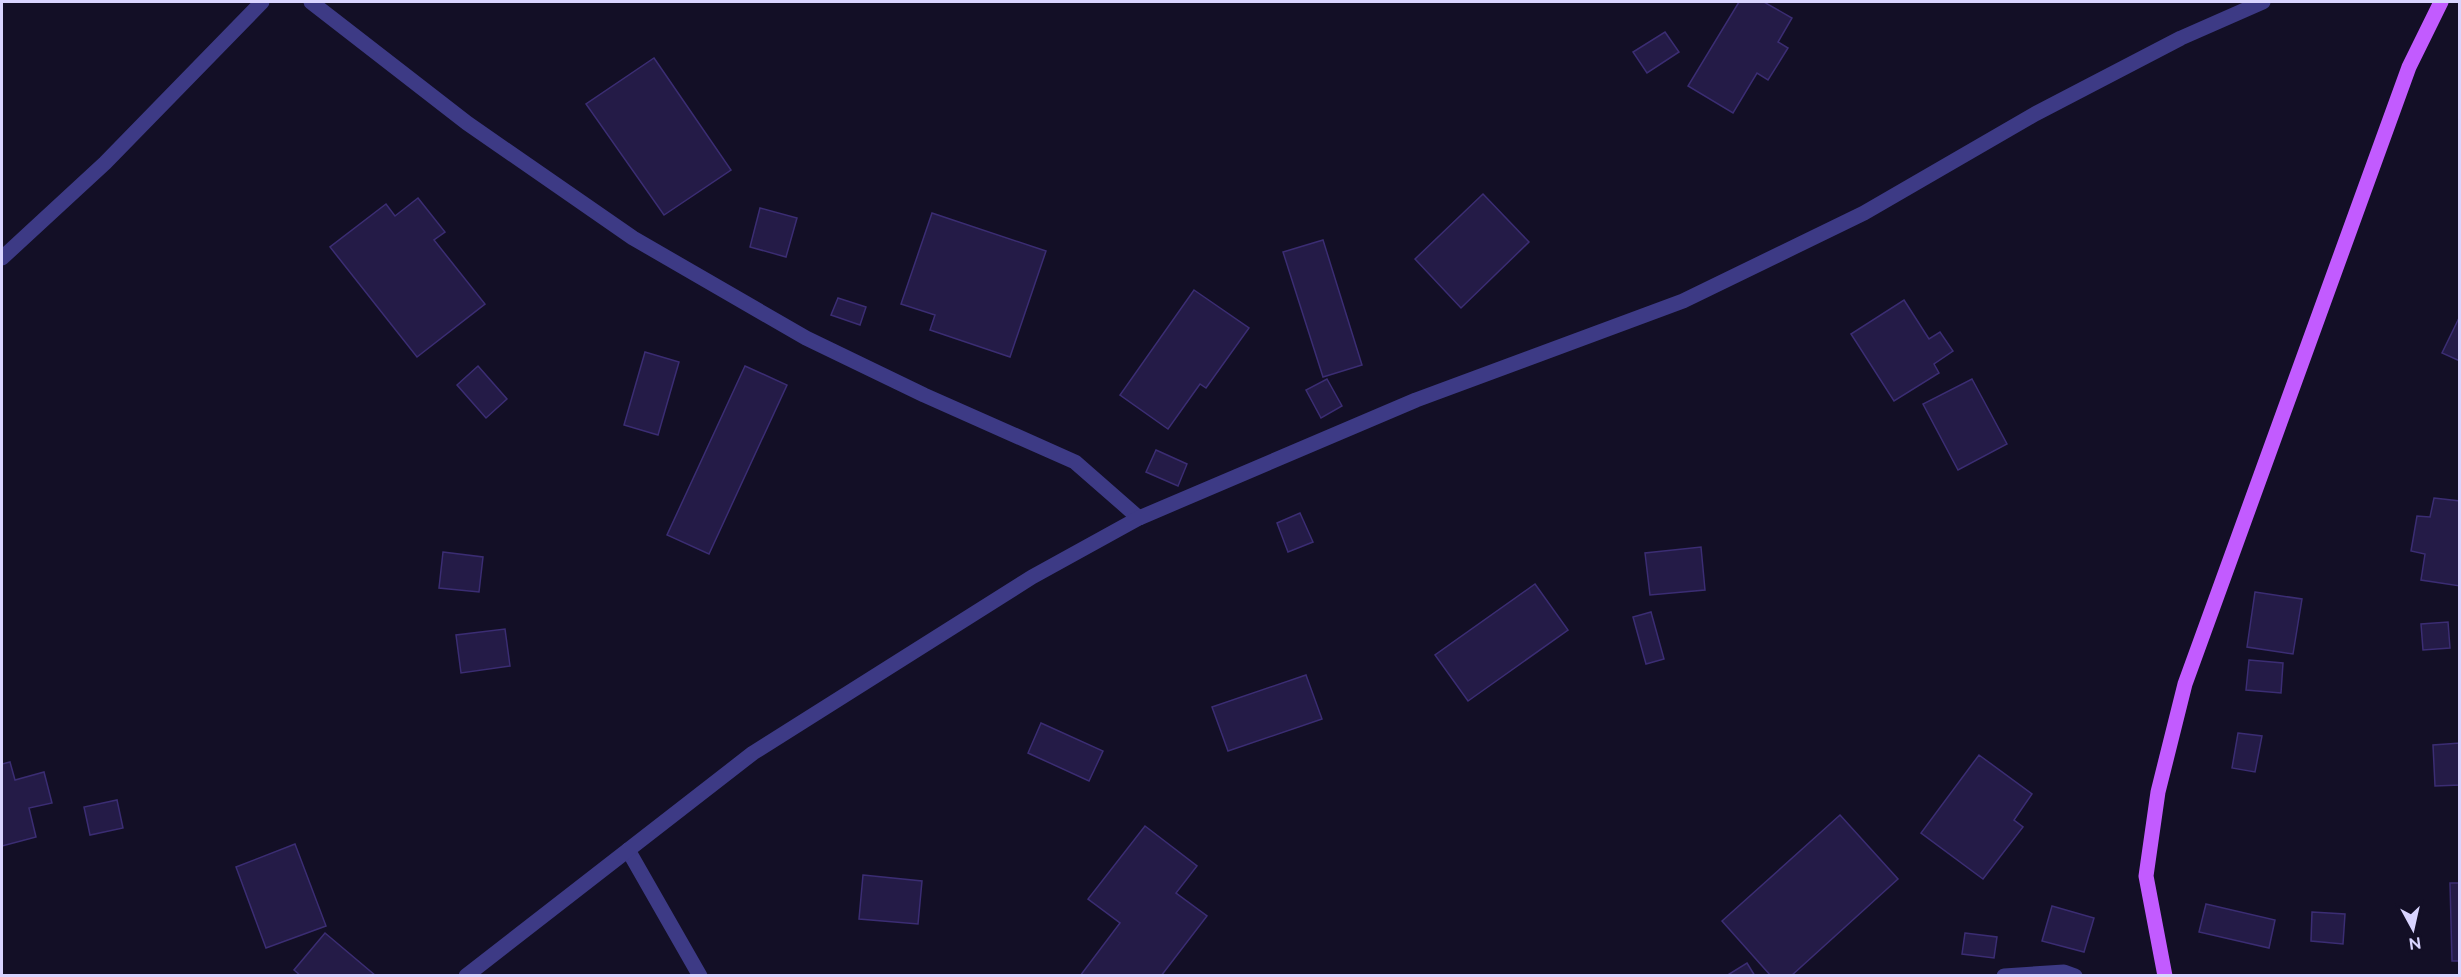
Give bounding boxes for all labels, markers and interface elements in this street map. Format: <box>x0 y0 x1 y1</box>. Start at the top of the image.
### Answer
north arrow <box>2383 899 2443 959</box>
text: N <box>2408 933 2422 954</box>

